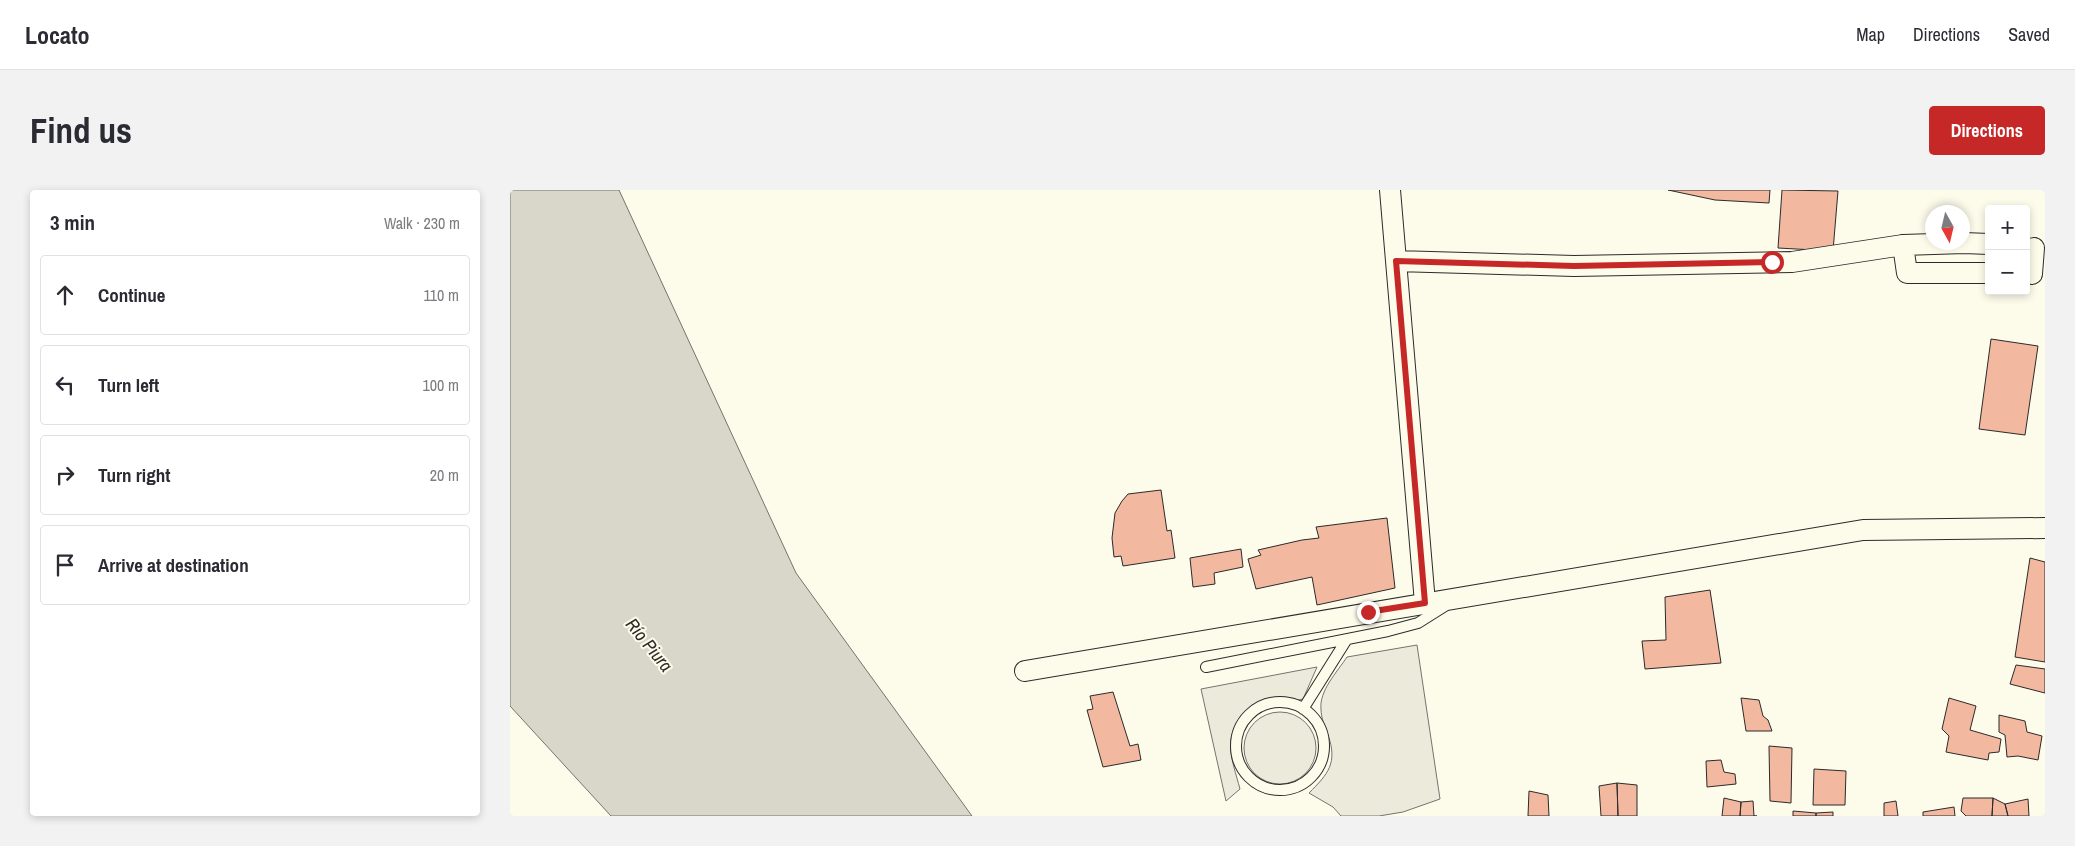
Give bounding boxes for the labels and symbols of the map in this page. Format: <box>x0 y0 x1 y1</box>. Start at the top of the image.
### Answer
north arrow <box>1925 205 1970 250</box>
route start <box>1761 251 1784 274</box>
route end <box>1357 601 1380 624</box>
water label: Río Piura <box>620 613 679 677</box>

